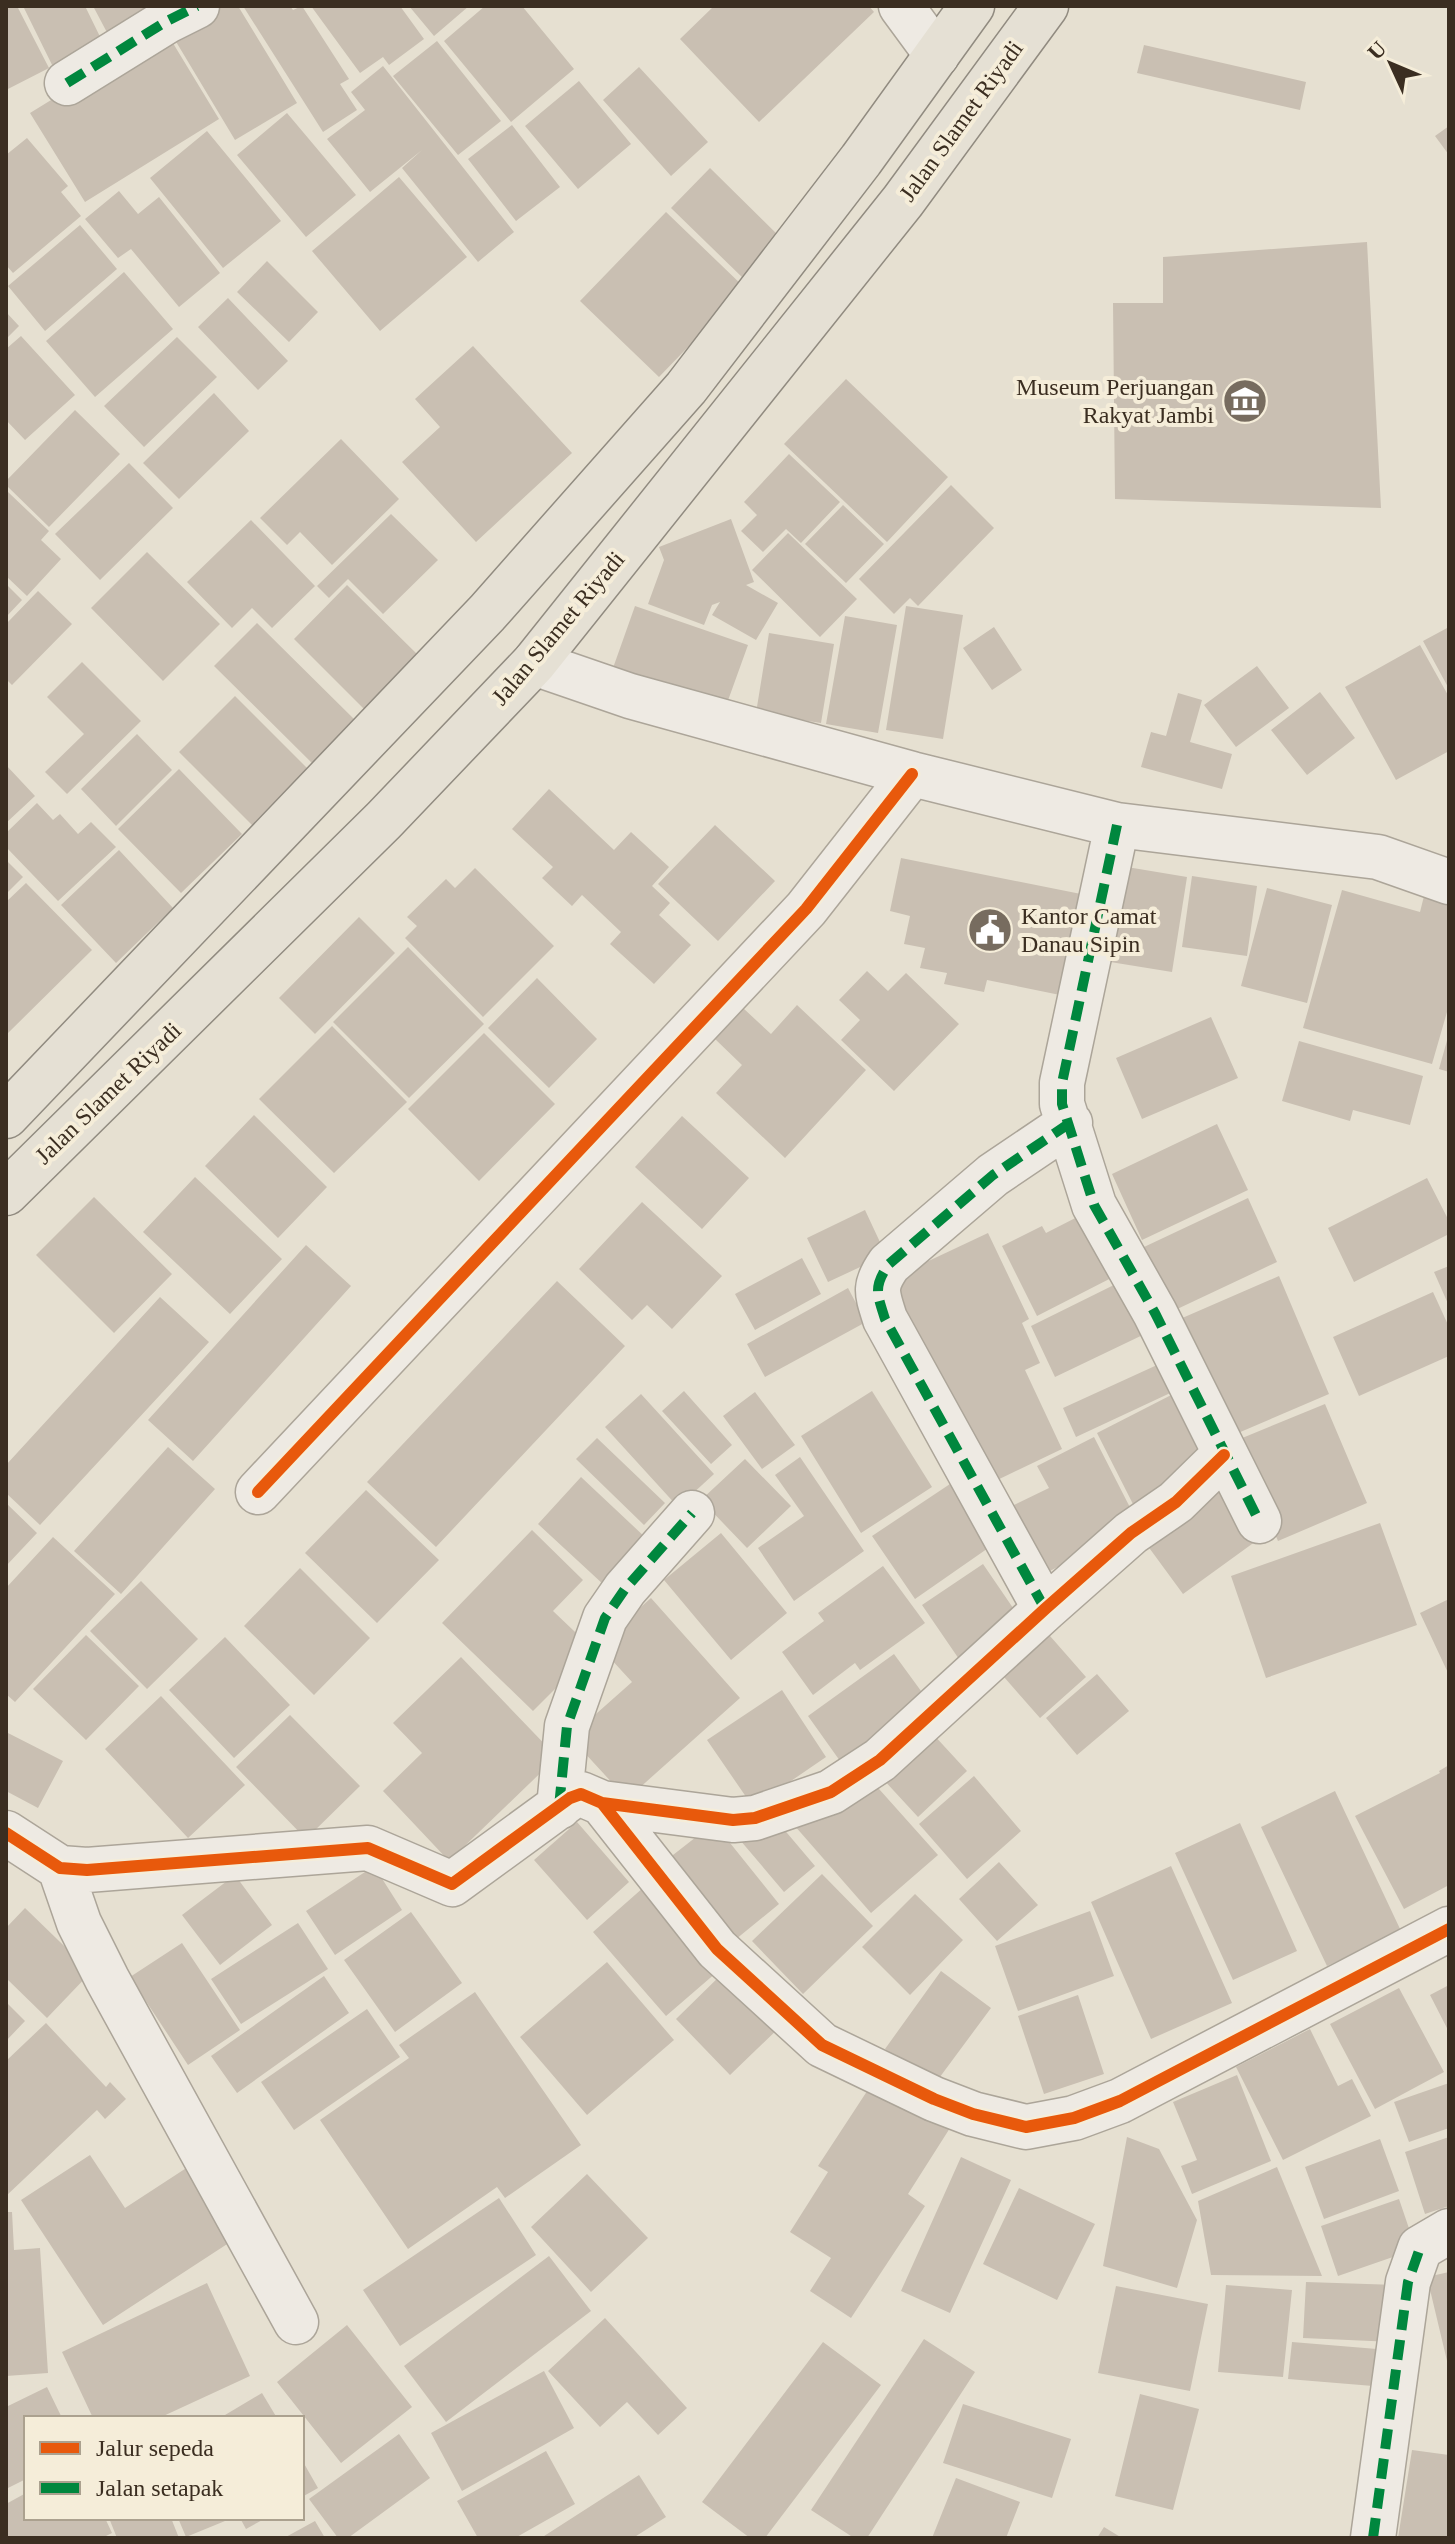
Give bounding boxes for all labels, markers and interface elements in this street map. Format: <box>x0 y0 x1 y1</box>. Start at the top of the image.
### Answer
north arrow <box>1351 24 1431 104</box>
street label: Jalan Slamet Riyadi <box>894 35 1028 206</box>
text: U <box>1362 36 1392 65</box>
place label: Museum Perjuangan Rakyat Jambi <box>1016 374 1214 428</box>
museum icon: Museum Perjuangan Rakyat Jambi <box>1221 377 1269 425</box>
street label: Jalan Slamet Riyadi <box>486 546 630 710</box>
place label: Kantor Camat Danau Sipin <box>1021 903 1157 957</box>
public building icon: Kantor Camat Danau Sipin <box>966 906 1014 954</box>
street label: Jalan Slamet Riyadi <box>30 1017 186 1169</box>
legend <box>24 2416 304 2520</box>
text: Jalur sepeda <box>96 2435 214 2461</box>
text: Jalan setapak <box>96 2475 223 2501</box>

